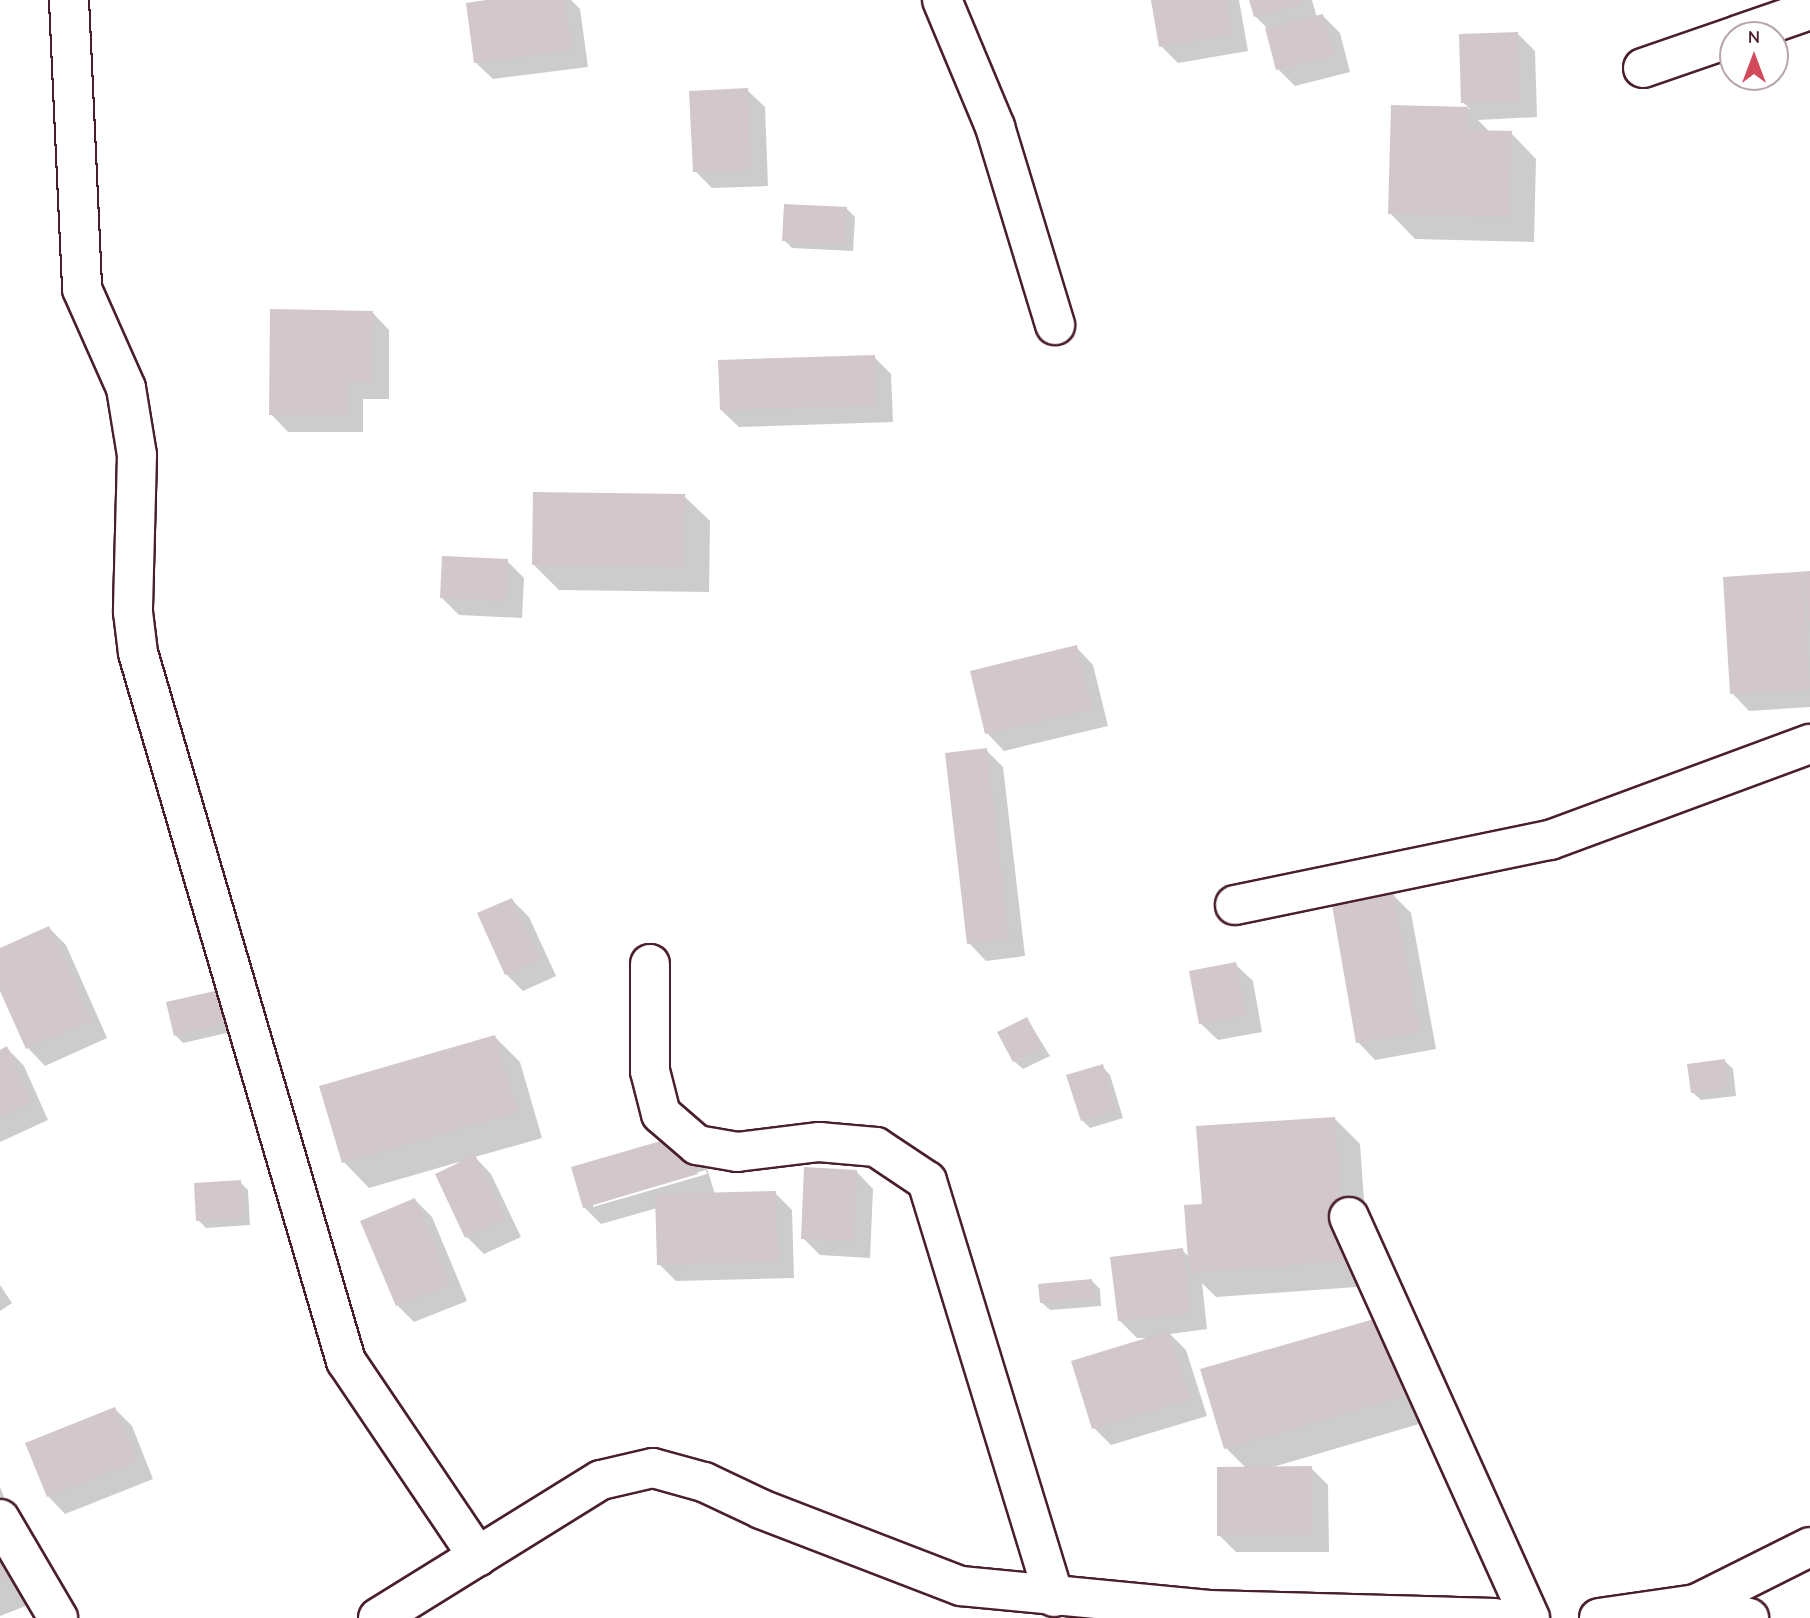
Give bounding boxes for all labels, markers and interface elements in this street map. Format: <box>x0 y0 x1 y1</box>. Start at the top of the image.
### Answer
north arrow <box>1719 21 1789 91</box>
text: N <box>1748 26 1760 48</box>

